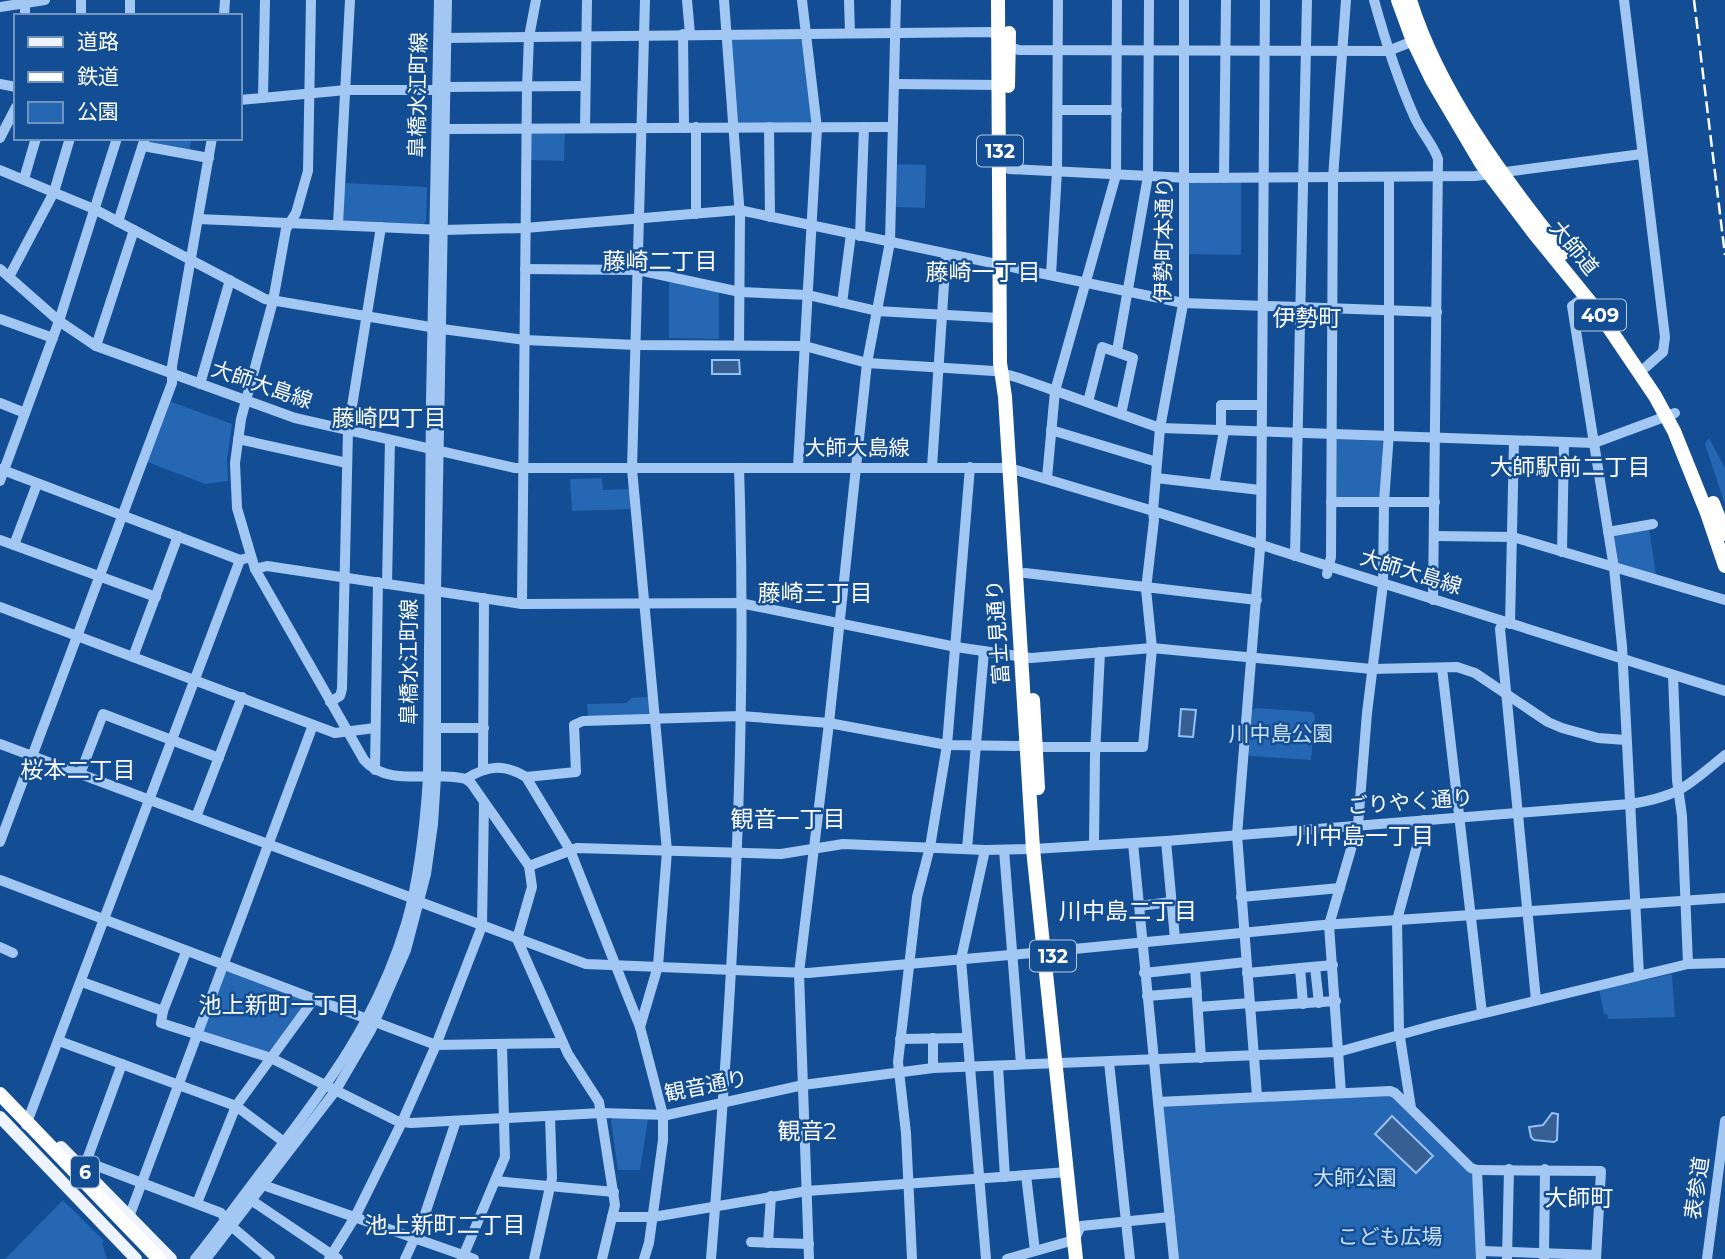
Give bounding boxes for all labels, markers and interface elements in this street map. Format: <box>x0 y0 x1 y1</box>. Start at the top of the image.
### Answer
legend <box>14 14 242 140</box>
text: 道路 <box>77 29 119 54</box>
street label: 皐橋水江町線 <box>404 32 431 158</box>
text: 鉄道 <box>77 64 119 89</box>
text: 公園 <box>77 99 119 124</box>
road number: 132 <box>977 136 1023 167</box>
street label: 伊勢町本通り <box>1150 177 1177 303</box>
street label: 大師道 <box>1545 215 1604 280</box>
district label: 藤崎二丁目 <box>603 247 718 275</box>
district label: 藤崎一丁目 <box>926 258 1041 286</box>
road number: 409 <box>1574 300 1626 330</box>
district label: 伊勢町 <box>1273 304 1342 332</box>
street label: 大師大島線 <box>208 356 316 413</box>
district label: 藤崎四丁目 <box>332 404 447 432</box>
street label: 大師大島線 <box>805 435 910 460</box>
district label: 大師駅前二丁目 <box>1490 453 1651 481</box>
street label: 大師大島線 <box>1357 544 1465 599</box>
district label: 藤崎三丁目 <box>758 579 873 607</box>
street label: 富士見通り <box>981 579 1014 685</box>
street label: 皐橋水江町線 <box>396 599 421 725</box>
park label: 川中島公園 <box>1229 721 1334 746</box>
district label: 桜本二丁目 <box>21 756 136 784</box>
street label: ごりやく通り <box>1346 785 1474 818</box>
district label: 観音一丁目 <box>731 805 846 833</box>
district label: 川中島一丁目 <box>1296 822 1434 850</box>
district label: 川中島二丁目 <box>1059 897 1197 925</box>
road number: 132 <box>1030 940 1076 972</box>
district label: 池上新町一丁目 <box>199 991 360 1019</box>
street label: 観音通り <box>662 1065 750 1106</box>
district label: 観音2 <box>777 1117 837 1145</box>
street label: 表参道 <box>1680 1155 1713 1221</box>
road number: 6 <box>71 1156 99 1188</box>
park label: 大師公園 <box>1313 1165 1397 1190</box>
district label: 大師町 <box>1545 1184 1614 1212</box>
district label: 池上新町二丁目 <box>365 1211 526 1239</box>
park label: こども広場 <box>1338 1224 1443 1249</box>

